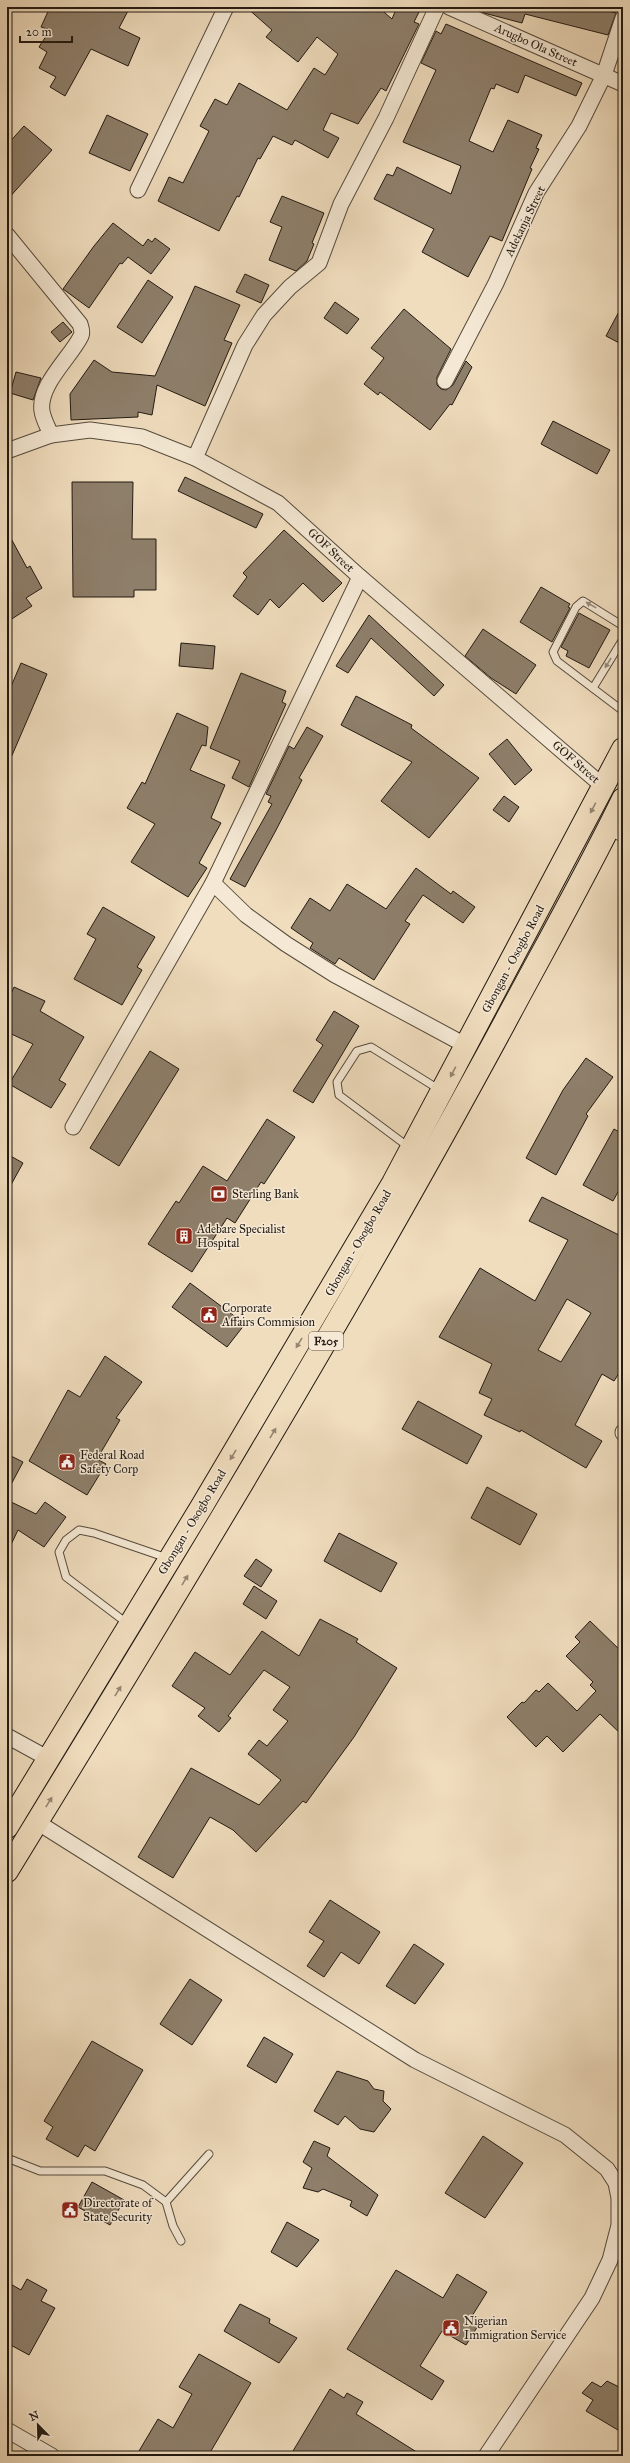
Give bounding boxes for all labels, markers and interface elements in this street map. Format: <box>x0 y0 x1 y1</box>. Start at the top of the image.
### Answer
scale bar <box>20 18 72 44</box>
street label: Arugbo Ola Street <box>491 20 580 71</box>
text: 20 m <box>26 25 52 39</box>
street label: Adekanja Street <box>501 183 548 259</box>
street label: GOF Street <box>305 525 358 575</box>
one-way arrow <box>585 602 596 608</box>
one-way arrow <box>604 658 612 668</box>
street label: GOF Street <box>550 738 603 787</box>
one-way arrow <box>589 803 596 814</box>
street label: Gbongan - Osogbo Road <box>479 903 548 1016</box>
one-way arrow <box>450 1066 456 1077</box>
bank icon: Sterling Bank <box>209 1184 229 1204</box>
place label: Sterling Bank <box>232 1187 299 1202</box>
street label: Gbongan - Osogbo Road <box>322 1188 395 1299</box>
place label: Adebare Specialist Hospital <box>196 1222 286 1250</box>
building icon: Adebare Specialist Hospital <box>174 1226 194 1246</box>
place label: Corporate Affairs Commision <box>221 1301 316 1329</box>
public building icon: Corporate Affairs Commision <box>199 1305 219 1325</box>
road number: F205 <box>309 1332 343 1350</box>
one-way arrow <box>296 1337 303 1349</box>
one-way arrow <box>270 1427 277 1439</box>
place label: Federal Road Safety Corp <box>80 1448 145 1476</box>
one-way arrow <box>229 1449 236 1461</box>
public building icon: Federal Road Safety Corp <box>57 1452 77 1472</box>
street label: Gbongan - Osogbo Road <box>155 1467 230 1577</box>
one-way arrow <box>182 1574 189 1586</box>
one-way arrow <box>114 1686 122 1696</box>
one-way arrow <box>46 1796 53 1808</box>
place label: Directorate of State Security <box>83 2196 154 2224</box>
public building icon: Directorate of State Security <box>60 2200 80 2220</box>
place label: Nigerian Immigration Service <box>464 2314 566 2343</box>
public building icon: Nigerian Immigration Service <box>441 2318 461 2338</box>
north arrow <box>18 2405 58 2445</box>
text: N <box>27 2408 42 2424</box>

